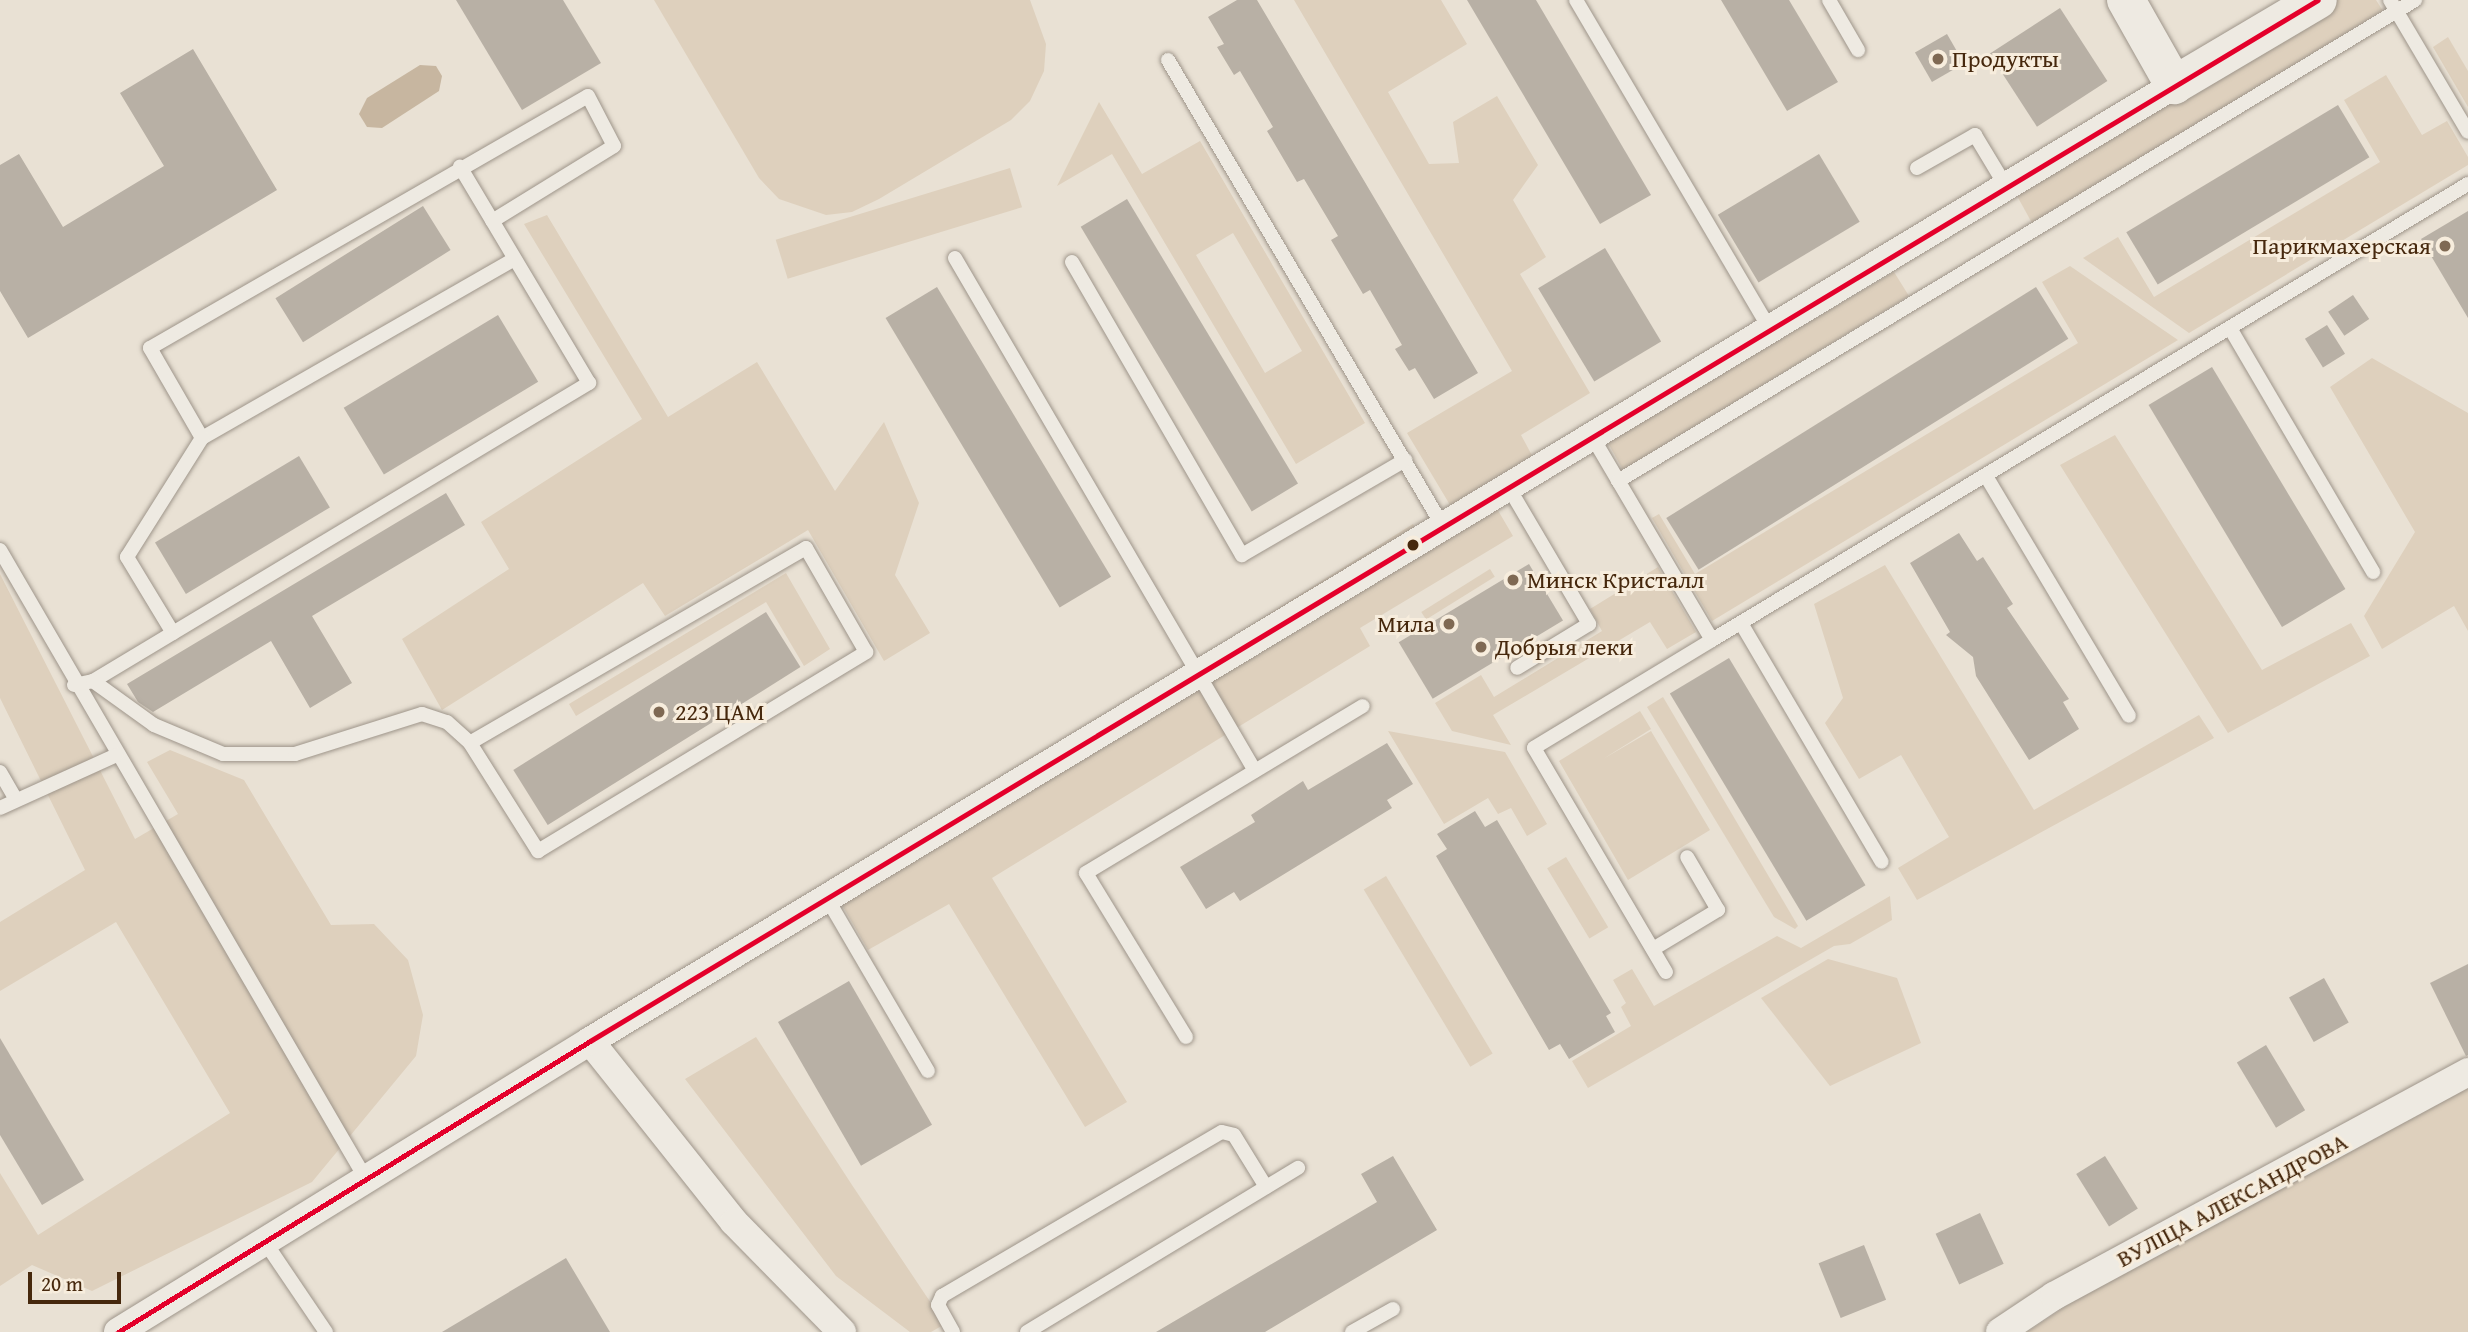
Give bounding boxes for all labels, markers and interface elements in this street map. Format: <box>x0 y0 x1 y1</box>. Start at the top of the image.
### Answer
place label: Продукты <box>1952 45 2059 73</box>
marker: Продукты <box>1930 51 1946 67</box>
place label: Парикмахерская <box>2253 232 2431 260</box>
marker: Парикмахерская <box>2437 238 2453 254</box>
unlabelled marker <box>1406 538 1420 552</box>
place label: Минск Кристалл <box>1527 566 1705 594</box>
marker: Минск Кристалл <box>1505 572 1521 588</box>
place label: Мила <box>1377 610 1435 638</box>
marker: Мила <box>1441 616 1457 632</box>
place label: Добрыя леки <box>1495 633 1633 661</box>
marker: Добрыя леки <box>1473 639 1489 655</box>
place label: 223 ЦAM <box>675 698 765 726</box>
marker: 223 ЦAM <box>649 702 669 722</box>
street label: ВУЛІЦА АЛЕКСАНДРОВА <box>2112 1127 2352 1273</box>
scale bar <box>32 1258 124 1302</box>
text: 20 m <box>41 1268 83 1299</box>

